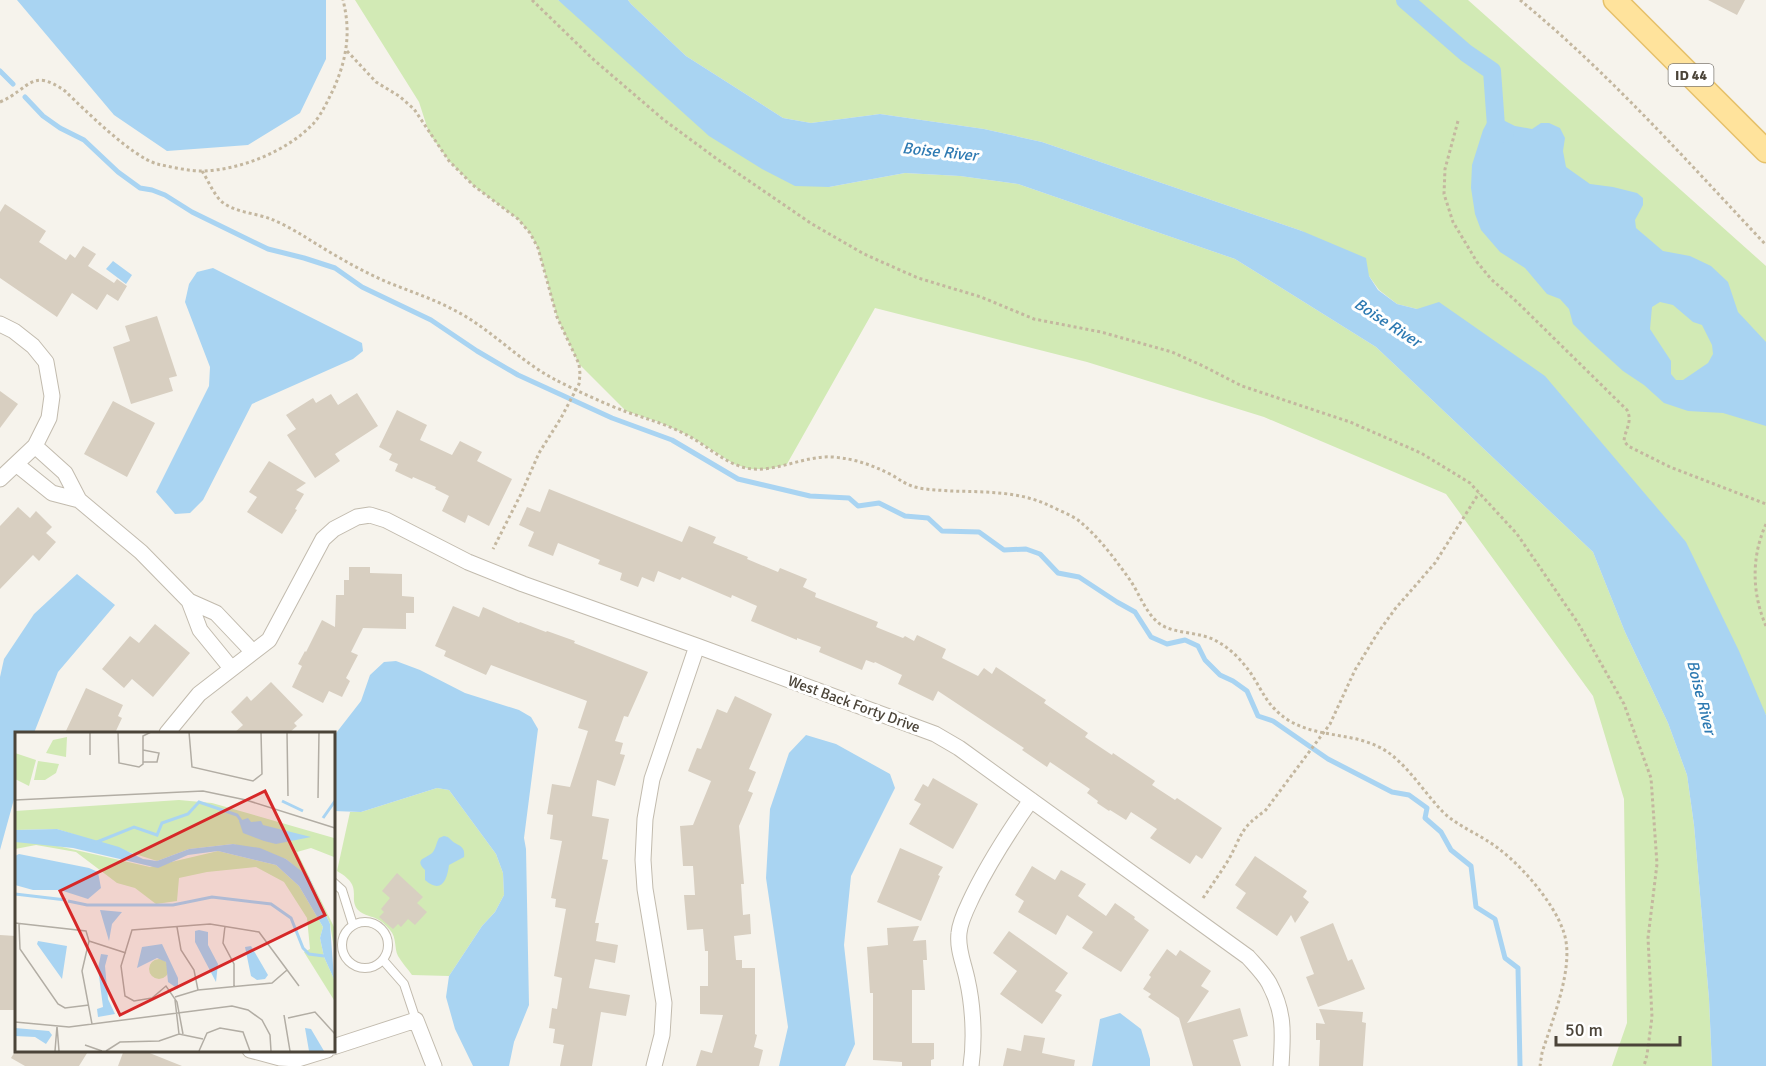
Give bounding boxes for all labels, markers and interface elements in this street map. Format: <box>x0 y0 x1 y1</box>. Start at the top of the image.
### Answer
road number: ID 44 <box>1668 64 1714 86</box>
water label: Boise River <box>901 138 981 166</box>
water label: Boise River <box>1350 294 1426 353</box>
water label: Boise River <box>1682 658 1720 738</box>
street label: West Back Forty Drive <box>785 672 923 736</box>
inset map <box>15 732 334 1051</box>
scale bar <box>1556 1009 1680 1047</box>
text: 50 m <box>1565 1019 1603 1041</box>

